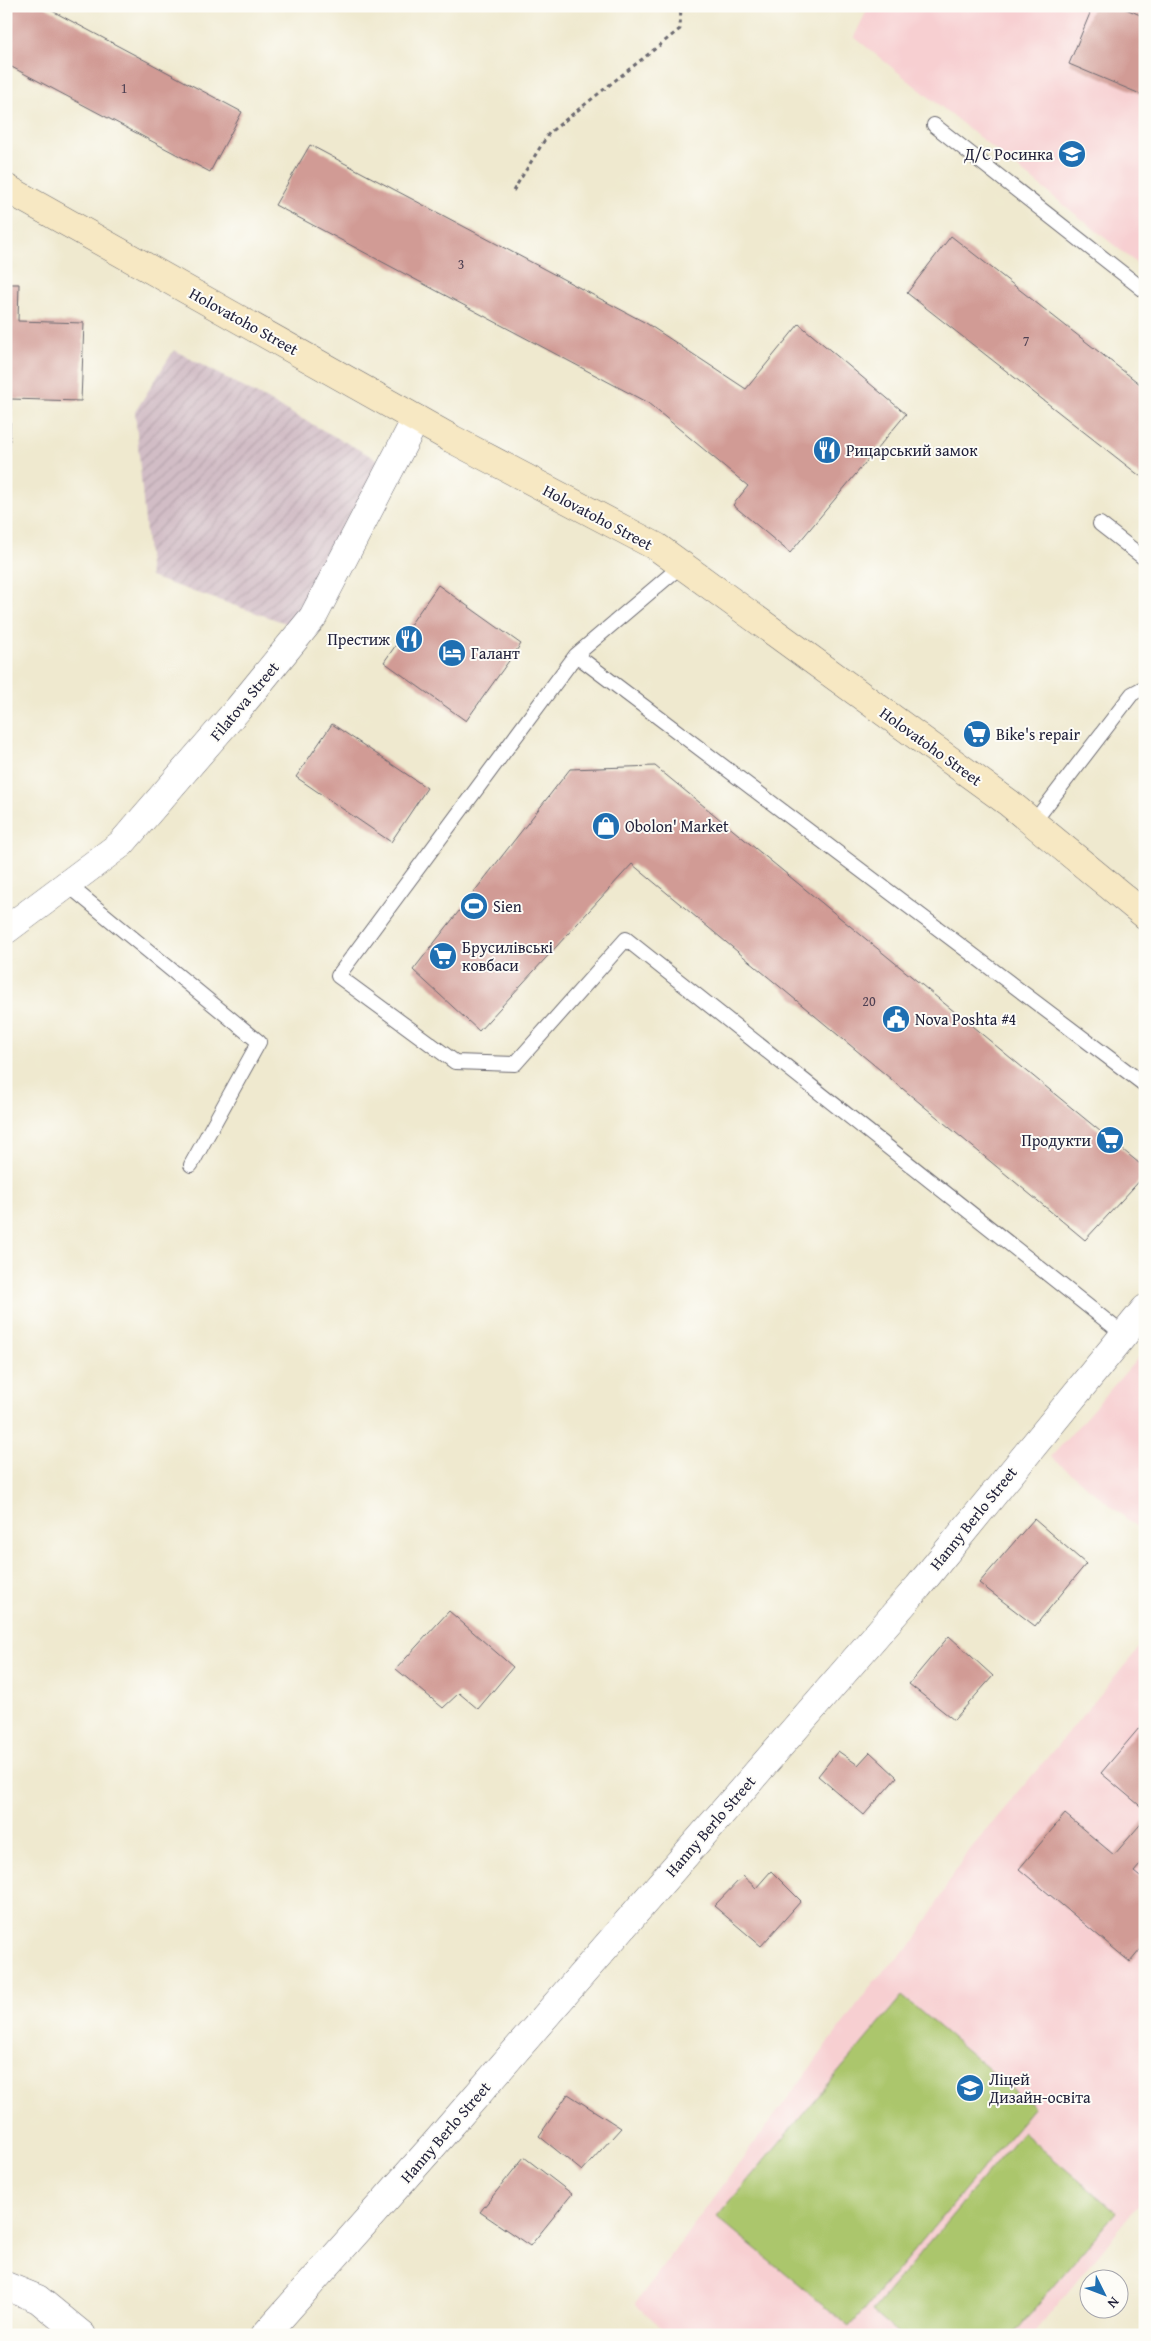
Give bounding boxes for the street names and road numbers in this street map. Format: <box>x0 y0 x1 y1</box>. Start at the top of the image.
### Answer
street label: Holovatoho Street <box>185 281 303 361</box>
street label: Holovatoho Street <box>539 478 657 556</box>
street label: Filatova Street <box>204 656 285 746</box>
street label: Holovatoho Street <box>875 701 987 792</box>
street label: Hanny Berlo Street <box>924 1461 1023 1575</box>
street label: Hanny Berlo Street <box>659 1770 761 1882</box>
street label: Hanny Berlo Street <box>394 2076 496 2188</box>

